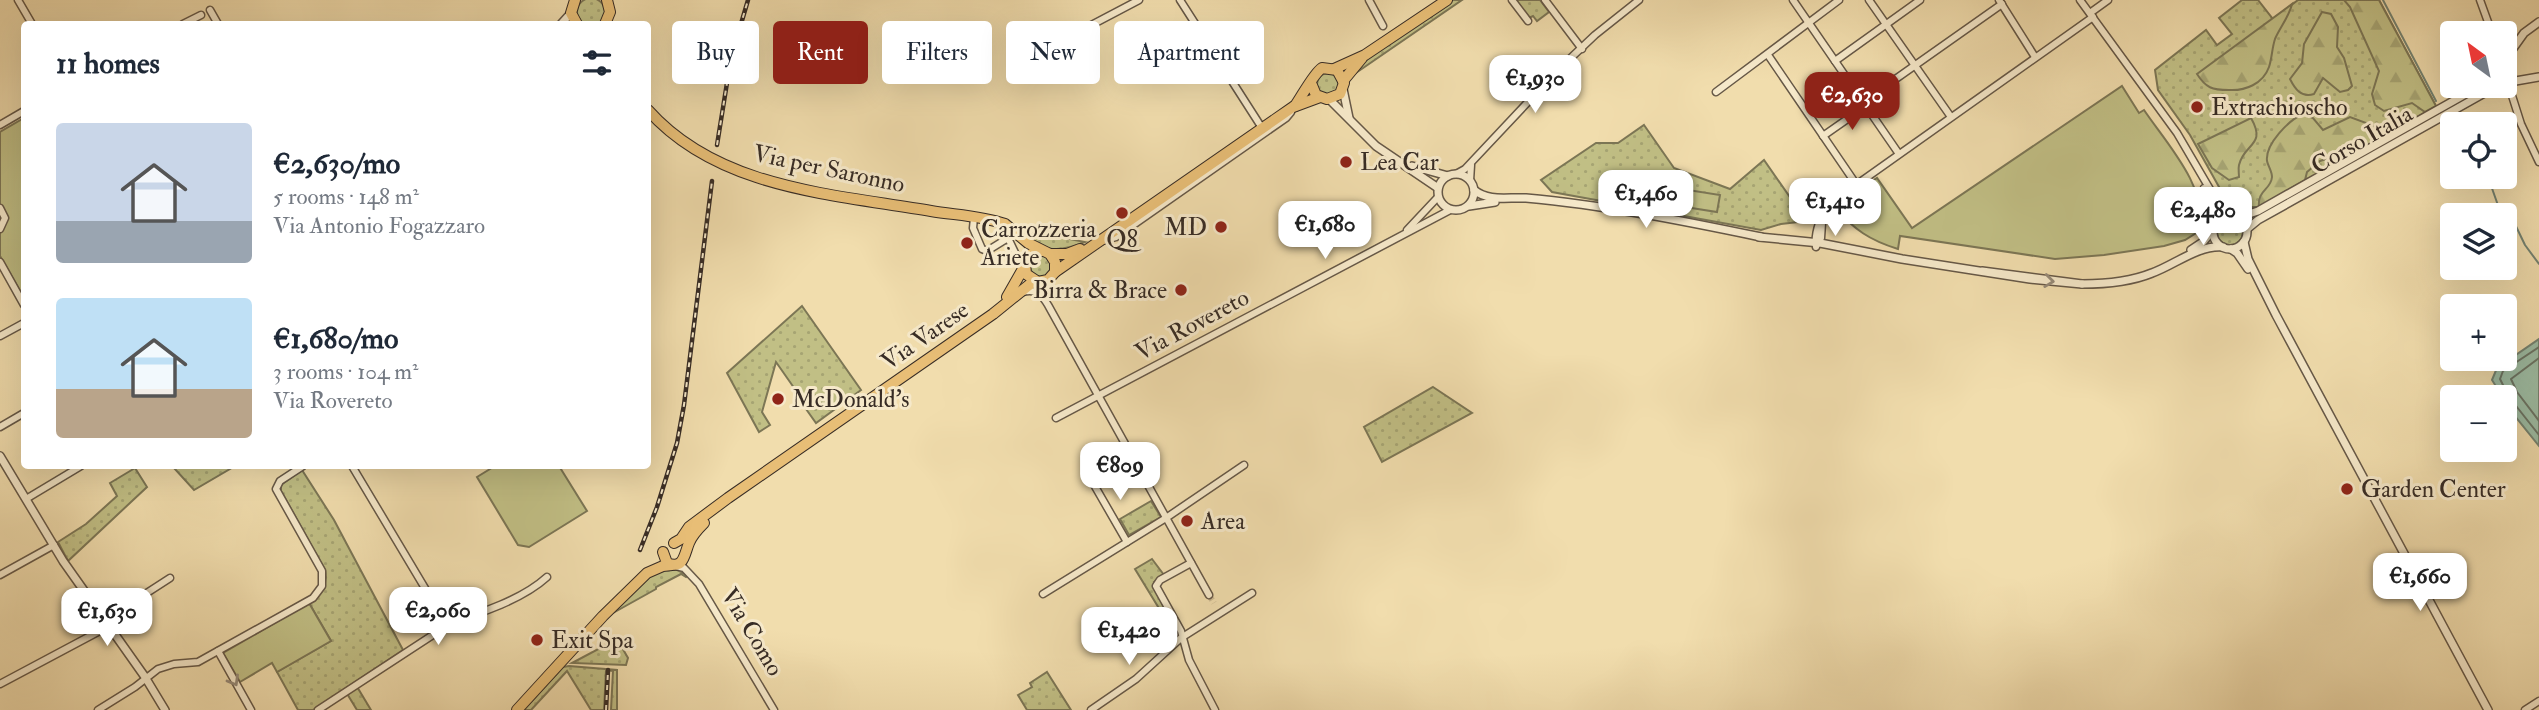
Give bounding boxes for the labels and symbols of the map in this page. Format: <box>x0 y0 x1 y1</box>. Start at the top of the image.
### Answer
north arrow <box>2440 21 2516 98</box>
pin: €1,930 <box>1478 55 1592 115</box>
pin: €2,630 <box>1795 72 1909 132</box>
place label: Extrachioscho <box>2211 92 2348 123</box>
street label: Corso Italia <box>2306 98 2419 182</box>
marker: Extrachioscho <box>2189 99 2205 115</box>
street label: Via per Saronno <box>750 138 908 200</box>
place label: Lea Car <box>1360 147 1439 178</box>
marker: Lea Car <box>1338 154 1354 170</box>
pin: €1,460 <box>1589 170 1703 230</box>
pin: €1,410 <box>1778 178 1892 238</box>
pin: €2,480 <box>2146 188 2260 247</box>
pin: €1,680 <box>1268 202 1382 261</box>
marker: Q8 <box>1114 205 1130 221</box>
place label: MD <box>1164 212 1207 243</box>
place label: Carrozzeria Ariete <box>980 214 1097 273</box>
marker: MD <box>1213 219 1229 235</box>
place label: Q8 <box>1106 224 1142 255</box>
marker: Carrozzeria Ariete <box>959 235 975 251</box>
one-way arrow <box>2044 274 2055 289</box>
place label: Birra & Brace <box>1033 275 1167 306</box>
street label: Via Rovereto <box>1130 282 1254 368</box>
marker: Birra & Brace <box>1173 282 1189 298</box>
street label: Via Varese <box>875 295 975 377</box>
place label: McDonald's <box>792 384 910 415</box>
marker: McDonald's <box>770 391 786 407</box>
pin: €809 <box>1079 442 1161 502</box>
place label: Garden Center <box>2361 474 2506 505</box>
marker: Garden Center <box>2339 481 2355 497</box>
place label: Area <box>1200 506 1246 537</box>
marker: Area <box>1179 513 1195 529</box>
pin: €1,660 <box>2363 554 2477 613</box>
street label: Via Como <box>714 582 790 682</box>
pin: €1,630 <box>50 588 164 648</box>
pin: €2,060 <box>381 588 495 647</box>
pin: €1,420 <box>1072 608 1186 667</box>
place label: Exit Spa <box>551 625 634 656</box>
marker: Exit Spa <box>529 632 545 648</box>
one-way arrow <box>226 673 239 686</box>

